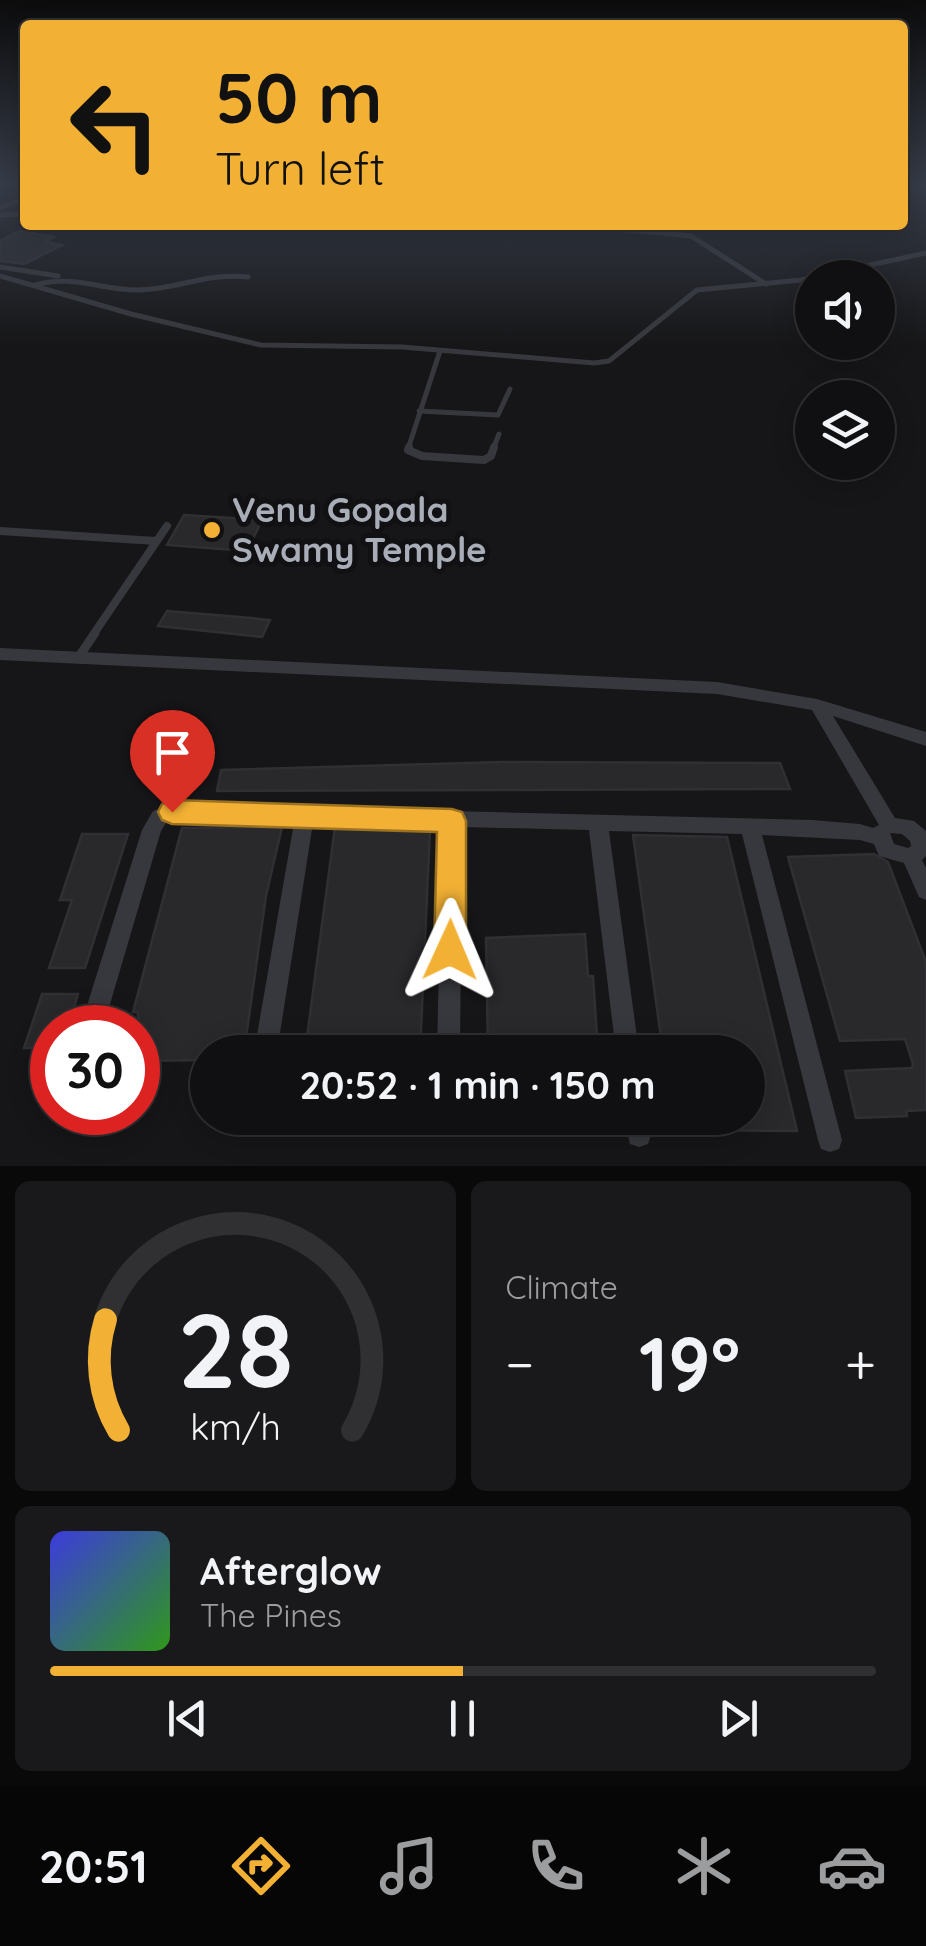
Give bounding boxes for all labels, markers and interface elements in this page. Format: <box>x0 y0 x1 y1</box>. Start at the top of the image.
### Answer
text: 50 m <box>215 53 382 141</box>
icon: left <box>50 60 180 190</box>
text: Turn left <box>215 140 385 196</box>
map controls <box>795 260 895 480</box>
button: sound <box>795 260 895 360</box>
button: layers <box>795 380 895 480</box>
place label: Venu Gopala Swamy Temple <box>232 487 487 571</box>
marker: Venu Gopala Swamy Temple <box>201 519 223 541</box>
pin <box>130 710 215 813</box>
icon: arrive <box>145 725 200 780</box>
position arrow <box>398 898 502 1002</box>
speed limit sign: 30 <box>30 1005 160 1135</box>
text: 20:52 · 1 min · 150 m <box>299 1061 656 1109</box>
text: Climate <box>506 1267 618 1307</box>
text: 28 <box>177 1284 293 1414</box>
text: 19° <box>639 1316 740 1410</box>
text: − <box>506 1329 534 1398</box>
text: + <box>845 1329 876 1398</box>
text: km/h <box>190 1404 281 1449</box>
text: Afterglow <box>200 1547 382 1595</box>
text: The Pines <box>200 1595 342 1635</box>
icon: previous <box>160 1691 215 1746</box>
icon: pause <box>435 1691 490 1746</box>
icon: next <box>711 1691 766 1746</box>
icon: directions <box>226 1831 296 1901</box>
icon: music <box>374 1831 444 1901</box>
icon: phone <box>521 1831 591 1901</box>
icon: climate <box>669 1831 739 1901</box>
icon: car <box>817 1831 887 1901</box>
text: 20:51 <box>39 1838 148 1894</box>

